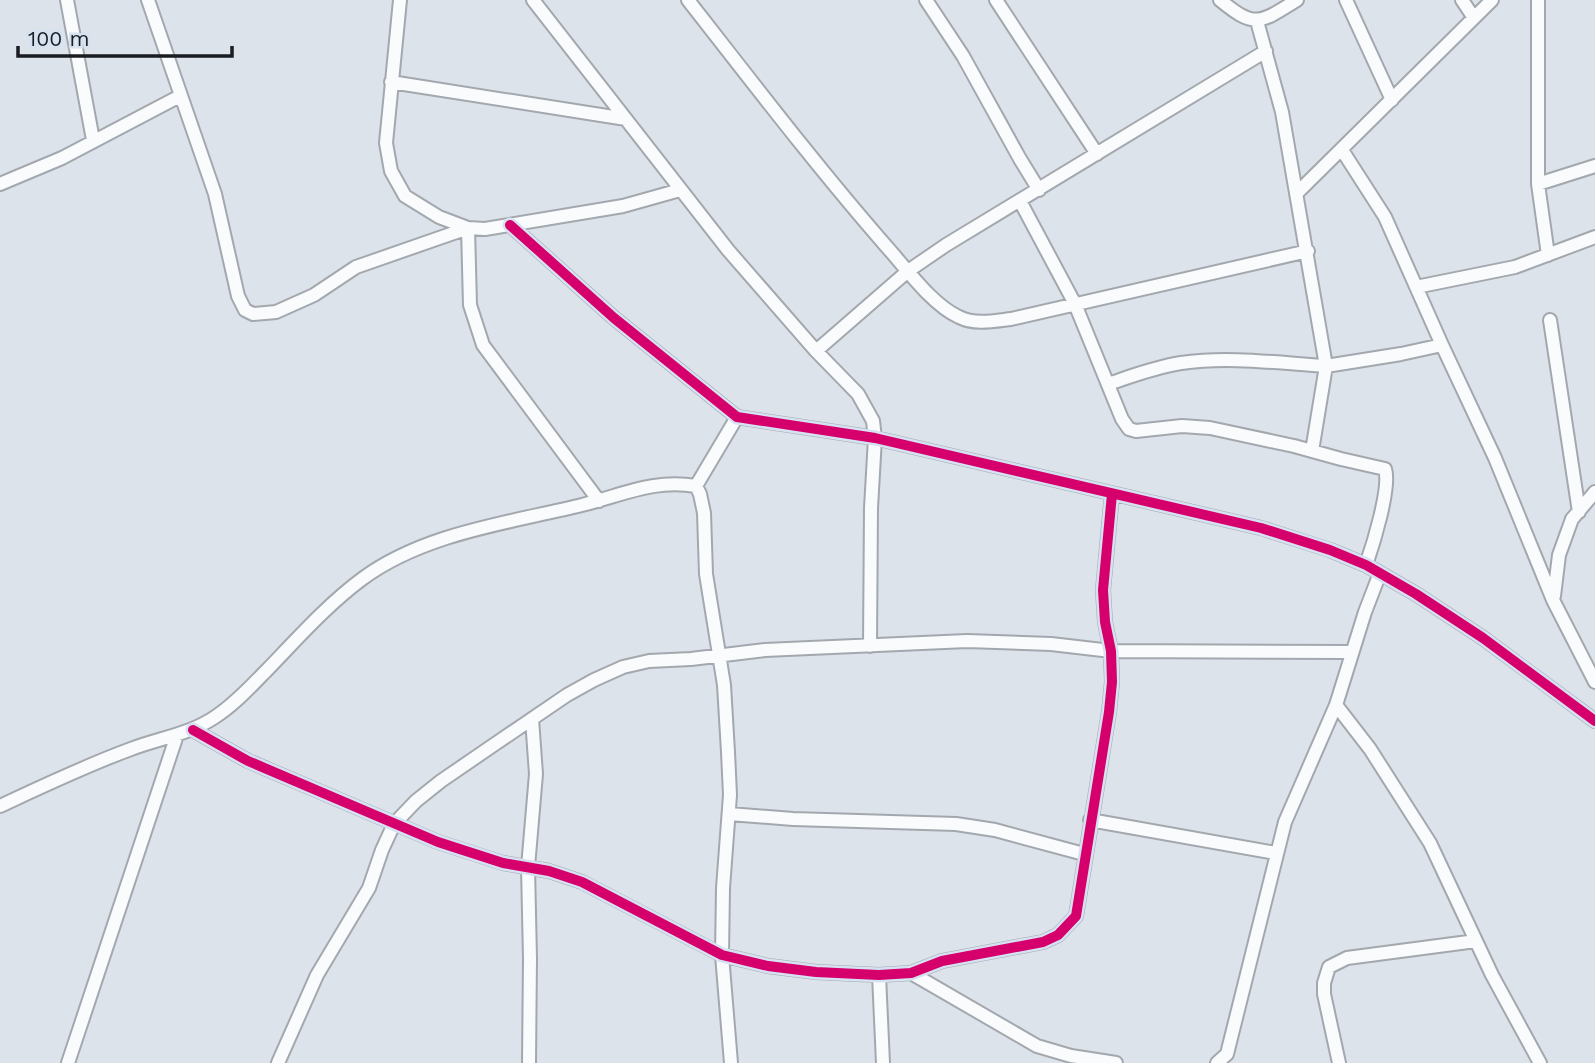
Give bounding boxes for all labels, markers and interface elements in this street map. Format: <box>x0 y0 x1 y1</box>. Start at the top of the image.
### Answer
scale bar <box>18 14 231 58</box>
text: 100 m <box>28 26 90 51</box>

